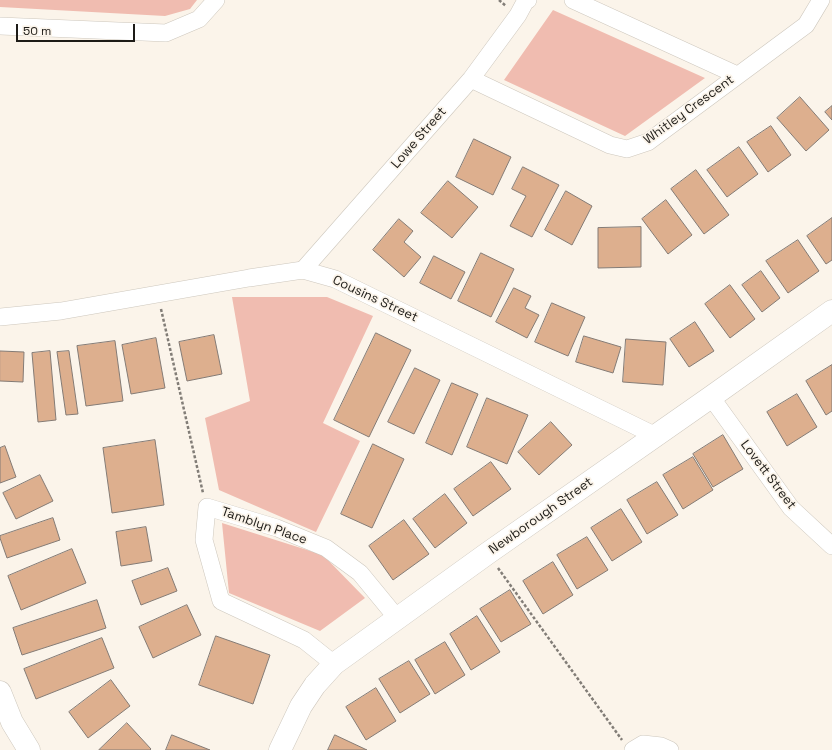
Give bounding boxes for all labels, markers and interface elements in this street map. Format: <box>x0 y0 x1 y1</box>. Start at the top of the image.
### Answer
scale bar <box>18 16 137 42</box>
text: 50 m <box>23 23 51 39</box>
street label: Whitley Crescent <box>641 72 737 148</box>
street label: Lowe Street <box>388 104 450 172</box>
street label: Cousins Street <box>330 272 420 326</box>
street label: Lovett Street <box>737 437 799 513</box>
street label: Newborough Street <box>486 474 596 558</box>
street label: Tamblyn Place <box>219 504 309 548</box>

